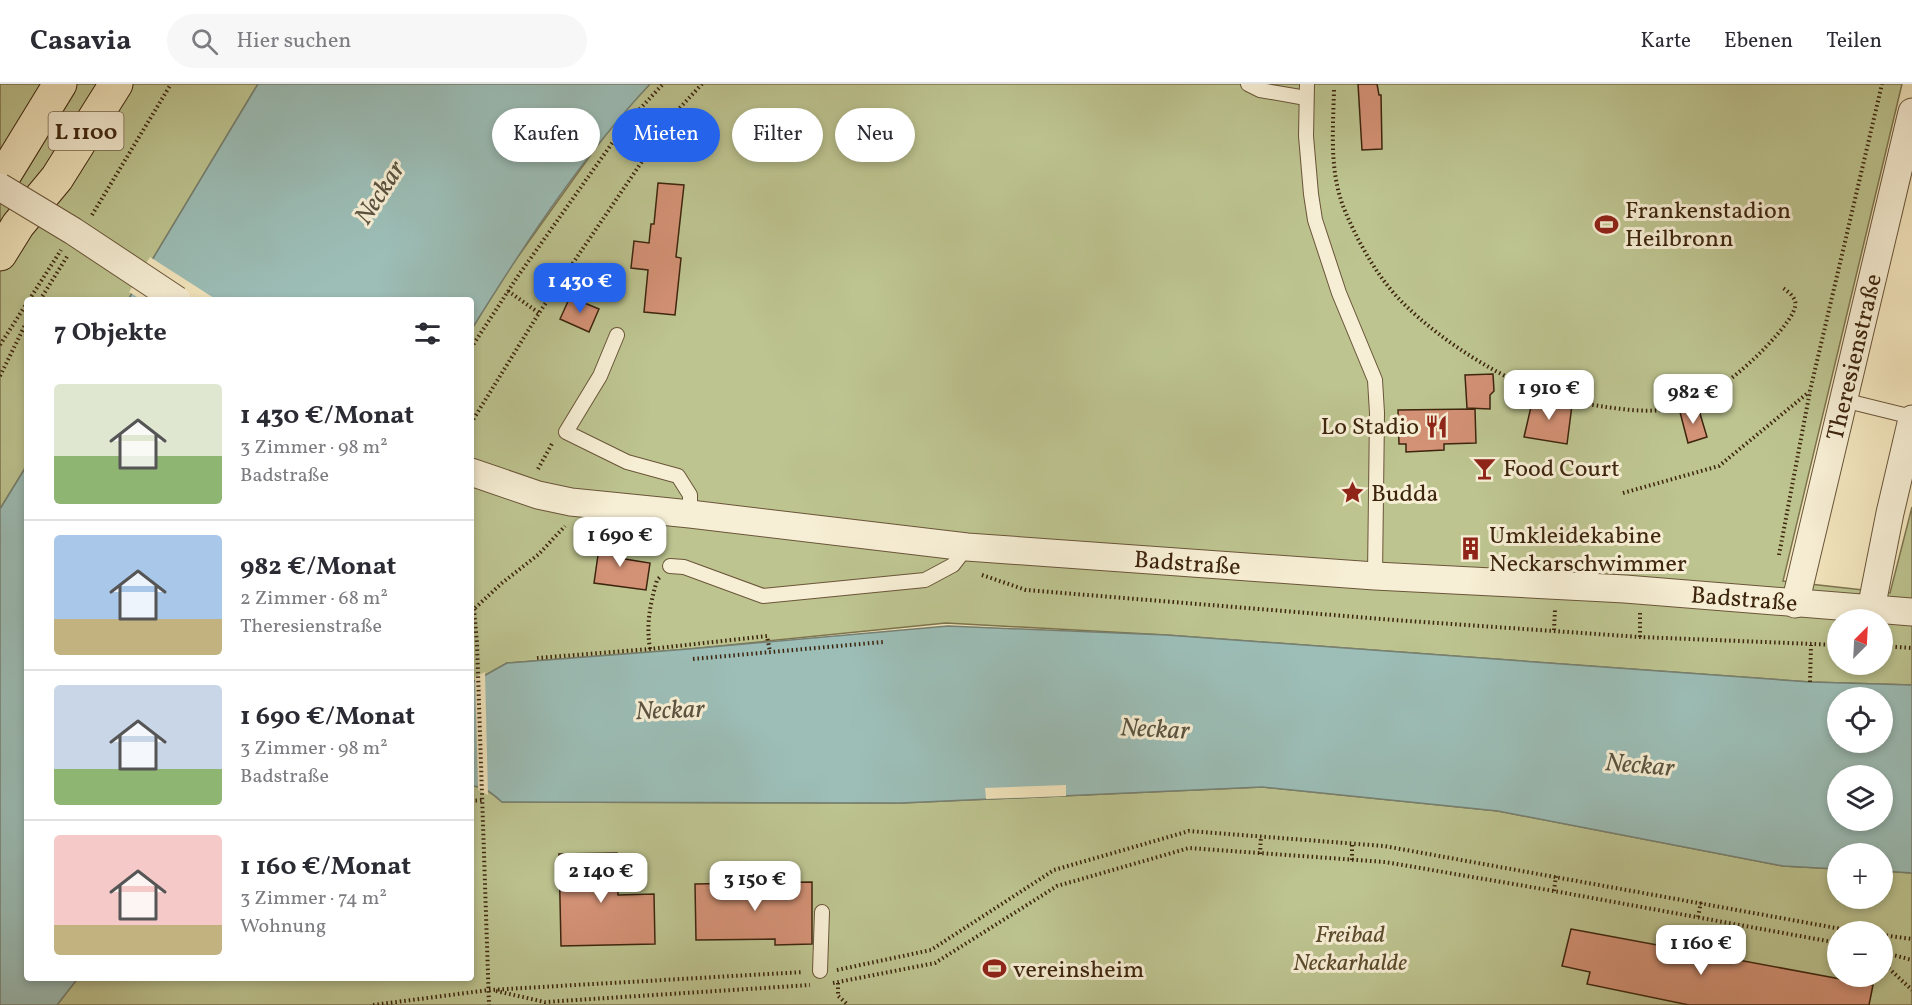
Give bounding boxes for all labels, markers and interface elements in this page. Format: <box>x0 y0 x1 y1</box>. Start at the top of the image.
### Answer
search box <box>167 14 587 68</box>
text: Casavia <box>30 22 131 61</box>
icon: search <box>188 25 221 58</box>
text: Hier suchen <box>236 26 351 57</box>
text: Karte <box>1640 27 1691 56</box>
text: Ebenen <box>1724 27 1793 56</box>
text: Teilen <box>1826 27 1882 56</box>
chip: Kaufen <box>492 108 600 162</box>
chip: Mieten <box>612 108 720 162</box>
chip: Filter <box>732 108 823 162</box>
chip: Neu <box>835 108 915 162</box>
road number: L 1100 <box>48 112 124 150</box>
water label: Neckar <box>347 154 415 232</box>
place label: Frankenstadion Heilbronn <box>1625 195 1791 257</box>
sports icon: Frankenstadion Heilbronn <box>1594 211 1620 237</box>
pin: 1 430 € <box>525 263 635 314</box>
text: 1 430 € <box>548 268 612 296</box>
street label: Theresienstraße <box>1819 271 1892 444</box>
text: 7 Objekte <box>54 315 167 351</box>
icon: filters <box>411 317 444 350</box>
pin: 1 910 € <box>1494 370 1604 421</box>
pin: 982 € <box>1651 374 1735 425</box>
text: 1 910 € <box>1518 375 1580 403</box>
text: 982 € <box>1668 379 1718 407</box>
text: 1 430 €/Monat <box>240 398 414 434</box>
icon: home <box>102 408 174 480</box>
place label: Lo Stadio <box>1321 411 1419 445</box>
restaurant icon: Lo Stadio <box>1424 413 1450 439</box>
text: 3 Zimmer · 98 m² <box>240 434 388 462</box>
place label: Food Court <box>1503 453 1620 487</box>
bar icon: Food Court <box>1472 455 1498 481</box>
text: Badstraße <box>240 462 329 490</box>
place label: Budda <box>1371 478 1439 512</box>
place icon: Budda <box>1340 480 1366 506</box>
pin: 1 690 € <box>565 517 675 568</box>
place label: Umkleidekabine Neckarschwimmer <box>1489 520 1687 582</box>
text: 1 690 € <box>587 522 653 550</box>
building icon: Umkleidekabine Neckarschwimmer <box>1458 536 1484 562</box>
street label: Badstraße <box>1133 544 1242 585</box>
text: 982 €/Monat <box>240 549 396 585</box>
icon: home <box>102 559 174 631</box>
street label: Badstraße <box>1689 579 1799 622</box>
text: 2 Zimmer · 68 m² <box>240 585 388 613</box>
north arrow <box>1827 609 1893 675</box>
map controls <box>1827 609 1893 987</box>
text: Theresienstraße <box>240 613 382 641</box>
button: locate <box>1827 687 1893 753</box>
water label: Neckar <box>635 692 706 730</box>
text: 1 690 €/Monat <box>240 699 415 735</box>
icon: home <box>102 709 174 781</box>
water label: Neckar <box>1119 710 1191 750</box>
text: 3 Zimmer · 98 m² <box>240 735 388 763</box>
water label: Neckar <box>1603 745 1676 787</box>
text: Badstraße <box>240 763 329 791</box>
button: layers <box>1827 765 1893 831</box>
button: + <box>1827 843 1893 909</box>
text: 1 160 €/Monat <box>240 849 411 885</box>
pin: 2 140 € <box>546 853 656 904</box>
text: 2 140 € <box>568 858 634 886</box>
icon: home <box>102 859 174 931</box>
pin: 3 150 € <box>700 861 810 912</box>
text: 3 150 € <box>724 866 786 894</box>
text: 3 Zimmer · 74 m² <box>240 885 387 913</box>
text: Wohnung <box>240 913 326 941</box>
park label: Freibad Neckarhalde <box>1293 919 1407 981</box>
button: − <box>1827 921 1893 987</box>
pin: 1 160 € <box>1646 925 1756 976</box>
text: 1 160 € <box>1670 930 1732 958</box>
place label: vereinsheim <box>1013 954 1144 988</box>
sports icon: vereinsheim <box>982 956 1008 982</box>

